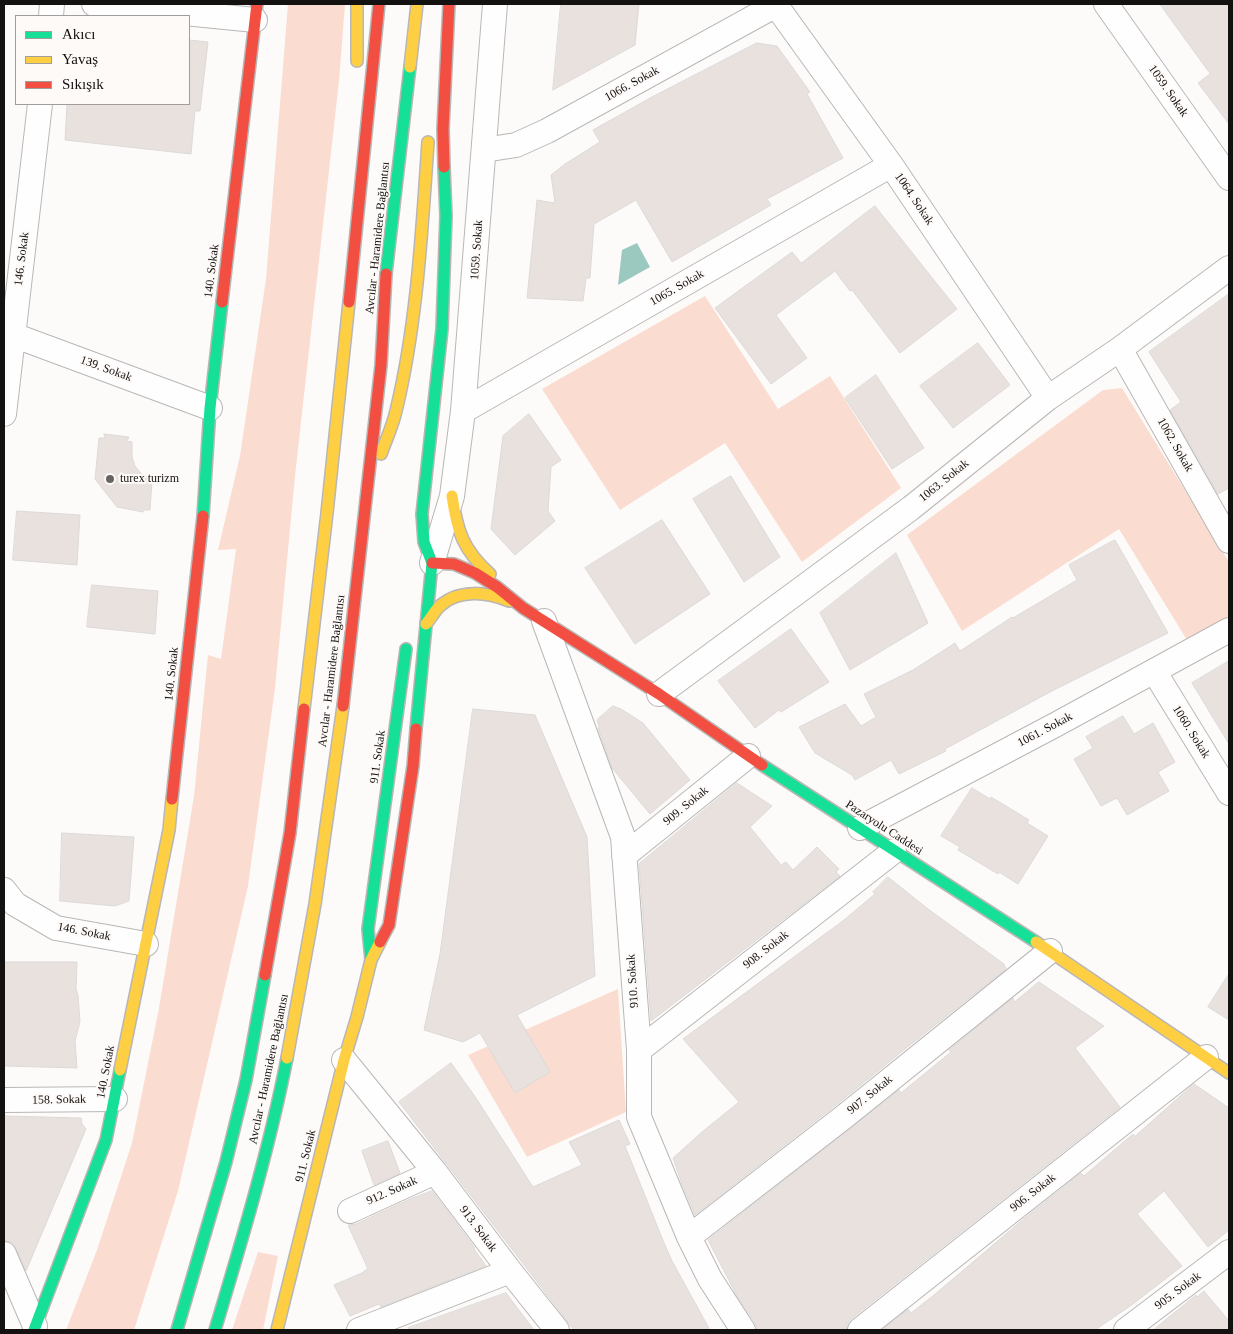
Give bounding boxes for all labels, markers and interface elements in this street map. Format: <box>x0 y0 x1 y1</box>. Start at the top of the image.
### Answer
legend <box>15 15 190 105</box>
text: Akıcı <box>62 26 95 42</box>
text: Yavaş <box>62 51 98 67</box>
street label: 1059. Sokak <box>1145 62 1191 120</box>
street label: 1066. Sokak <box>602 63 662 105</box>
text: Sıkışık <box>62 76 104 92</box>
street label: Avcılar - Haramidere Bağlantısı <box>363 161 393 315</box>
street label: 1064. Sokak <box>891 170 937 228</box>
street label: 1059. Sokak <box>468 220 486 280</box>
street label: 146. Sokak <box>12 231 32 287</box>
street label: 140. Sokak <box>202 243 222 299</box>
street label: 1065. Sokak <box>647 267 707 309</box>
street label: 139. Sokak <box>78 353 134 385</box>
street label: 1062. Sokak <box>1154 415 1196 475</box>
street label: 1063. Sokak <box>916 457 972 505</box>
place label: turex turizm <box>120 472 179 486</box>
marker: turex turizm <box>104 473 116 485</box>
street label: Avcılar - Haramidere Bağlantısı <box>316 594 348 748</box>
street label: 140. Sokak <box>162 646 182 702</box>
street label: 1060. Sokak <box>1169 703 1213 761</box>
street label: 1061. Sokak <box>1015 710 1075 750</box>
street label: 911. Sokak <box>367 729 389 785</box>
street label: 909. Sokak <box>660 783 712 829</box>
street label: Pazaryolu Caddesi <box>842 798 926 858</box>
street label: 146. Sokak <box>56 920 112 944</box>
street label: 908. Sokak <box>740 928 792 972</box>
street label: 910. Sokak <box>624 954 642 1008</box>
street label: Avcılar - Haramidere Bağlantısı <box>246 992 292 1146</box>
street label: 140. Sokak <box>94 1044 118 1100</box>
street label: 907. Sokak <box>844 1072 896 1118</box>
street label: 158. Sokak <box>32 1092 86 1108</box>
street label: 911. Sokak <box>293 1128 319 1184</box>
street label: 906. Sokak <box>1007 1171 1059 1215</box>
street label: 912. Sokak <box>364 1173 420 1209</box>
street label: 913. Sokak <box>456 1203 500 1255</box>
street label: 905. Sokak <box>1152 1269 1204 1313</box>

